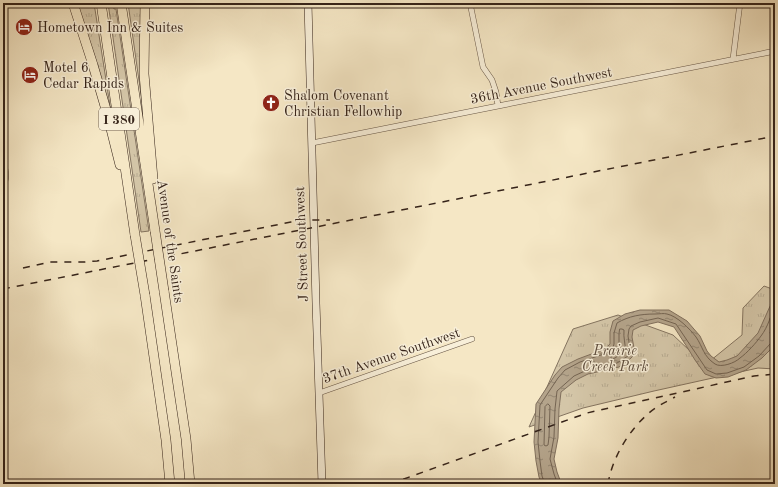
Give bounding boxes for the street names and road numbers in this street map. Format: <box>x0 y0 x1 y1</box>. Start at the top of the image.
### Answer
street label: 36th Avenue Southwest <box>469 65 613 107</box>
road number: I 380 <box>99 108 139 130</box>
street label: Avenue of the Saints <box>154 178 186 304</box>
street label: J Street Southwest <box>293 186 311 302</box>
street label: 37th Avenue Southwest <box>321 326 462 386</box>

